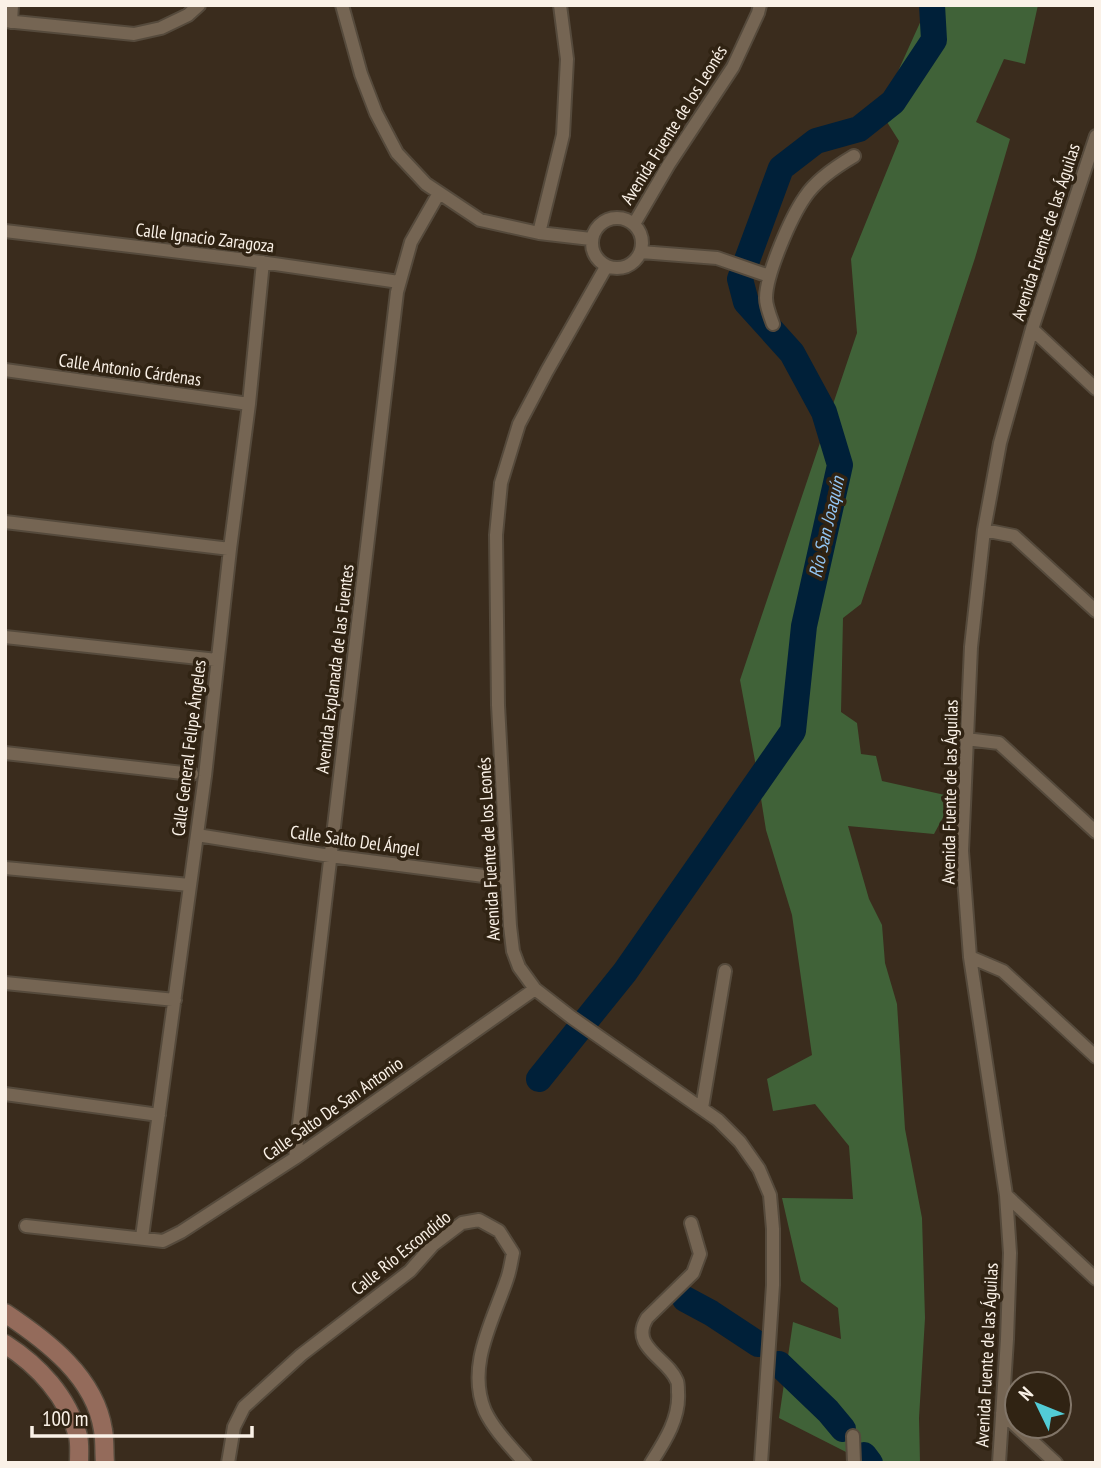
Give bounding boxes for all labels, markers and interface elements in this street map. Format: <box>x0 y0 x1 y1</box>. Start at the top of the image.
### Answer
street label: Avenida Fuente de los Leonés <box>615 41 732 209</box>
street label: Avenida Fuente de las Águilas <box>1006 140 1085 323</box>
street label: Calle Ignacio Zaragoza <box>134 218 276 257</box>
street label: Calle Antonio Cárdenas <box>57 348 203 391</box>
water label: Río San Joaquín <box>803 473 850 580</box>
street label: Avenida Explanada de las Fuentes <box>310 563 359 775</box>
street label: Calle General Felipe Ángeles <box>166 658 211 837</box>
street label: Avenida Fuente de las Águilas <box>936 699 963 885</box>
street label: Avenida Fuente de los Leonés <box>472 757 505 941</box>
street label: Calle Salto Del Ángel <box>289 820 422 861</box>
street label: Calle Salto De San Antonio <box>258 1052 407 1166</box>
street label: Calle Río Escondido <box>346 1205 455 1300</box>
street label: Avenida Fuente de las Águilas <box>970 1262 1003 1448</box>
north arrow <box>1003 1370 1073 1440</box>
text: N <box>1013 1381 1038 1405</box>
scale bar <box>32 1394 252 1438</box>
text: 100 m <box>42 1405 88 1432</box>

